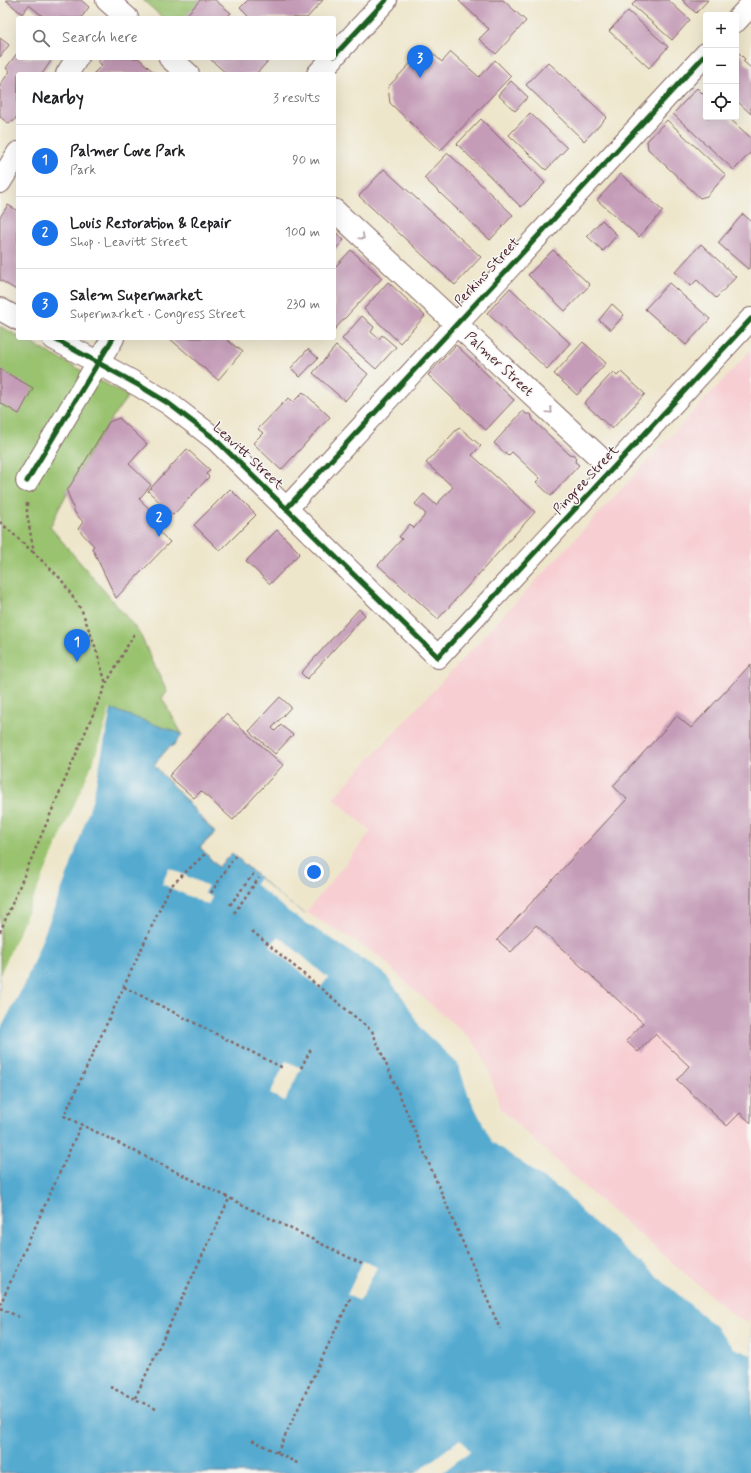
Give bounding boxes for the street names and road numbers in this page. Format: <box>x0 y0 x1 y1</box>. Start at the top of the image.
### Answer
street label: Perkins Street <box>450 233 524 310</box>
street label: Palmer Street <box>461 328 537 400</box>
street label: Leavitt Street <box>209 419 288 494</box>
street label: Pingree Street <box>549 441 624 519</box>

